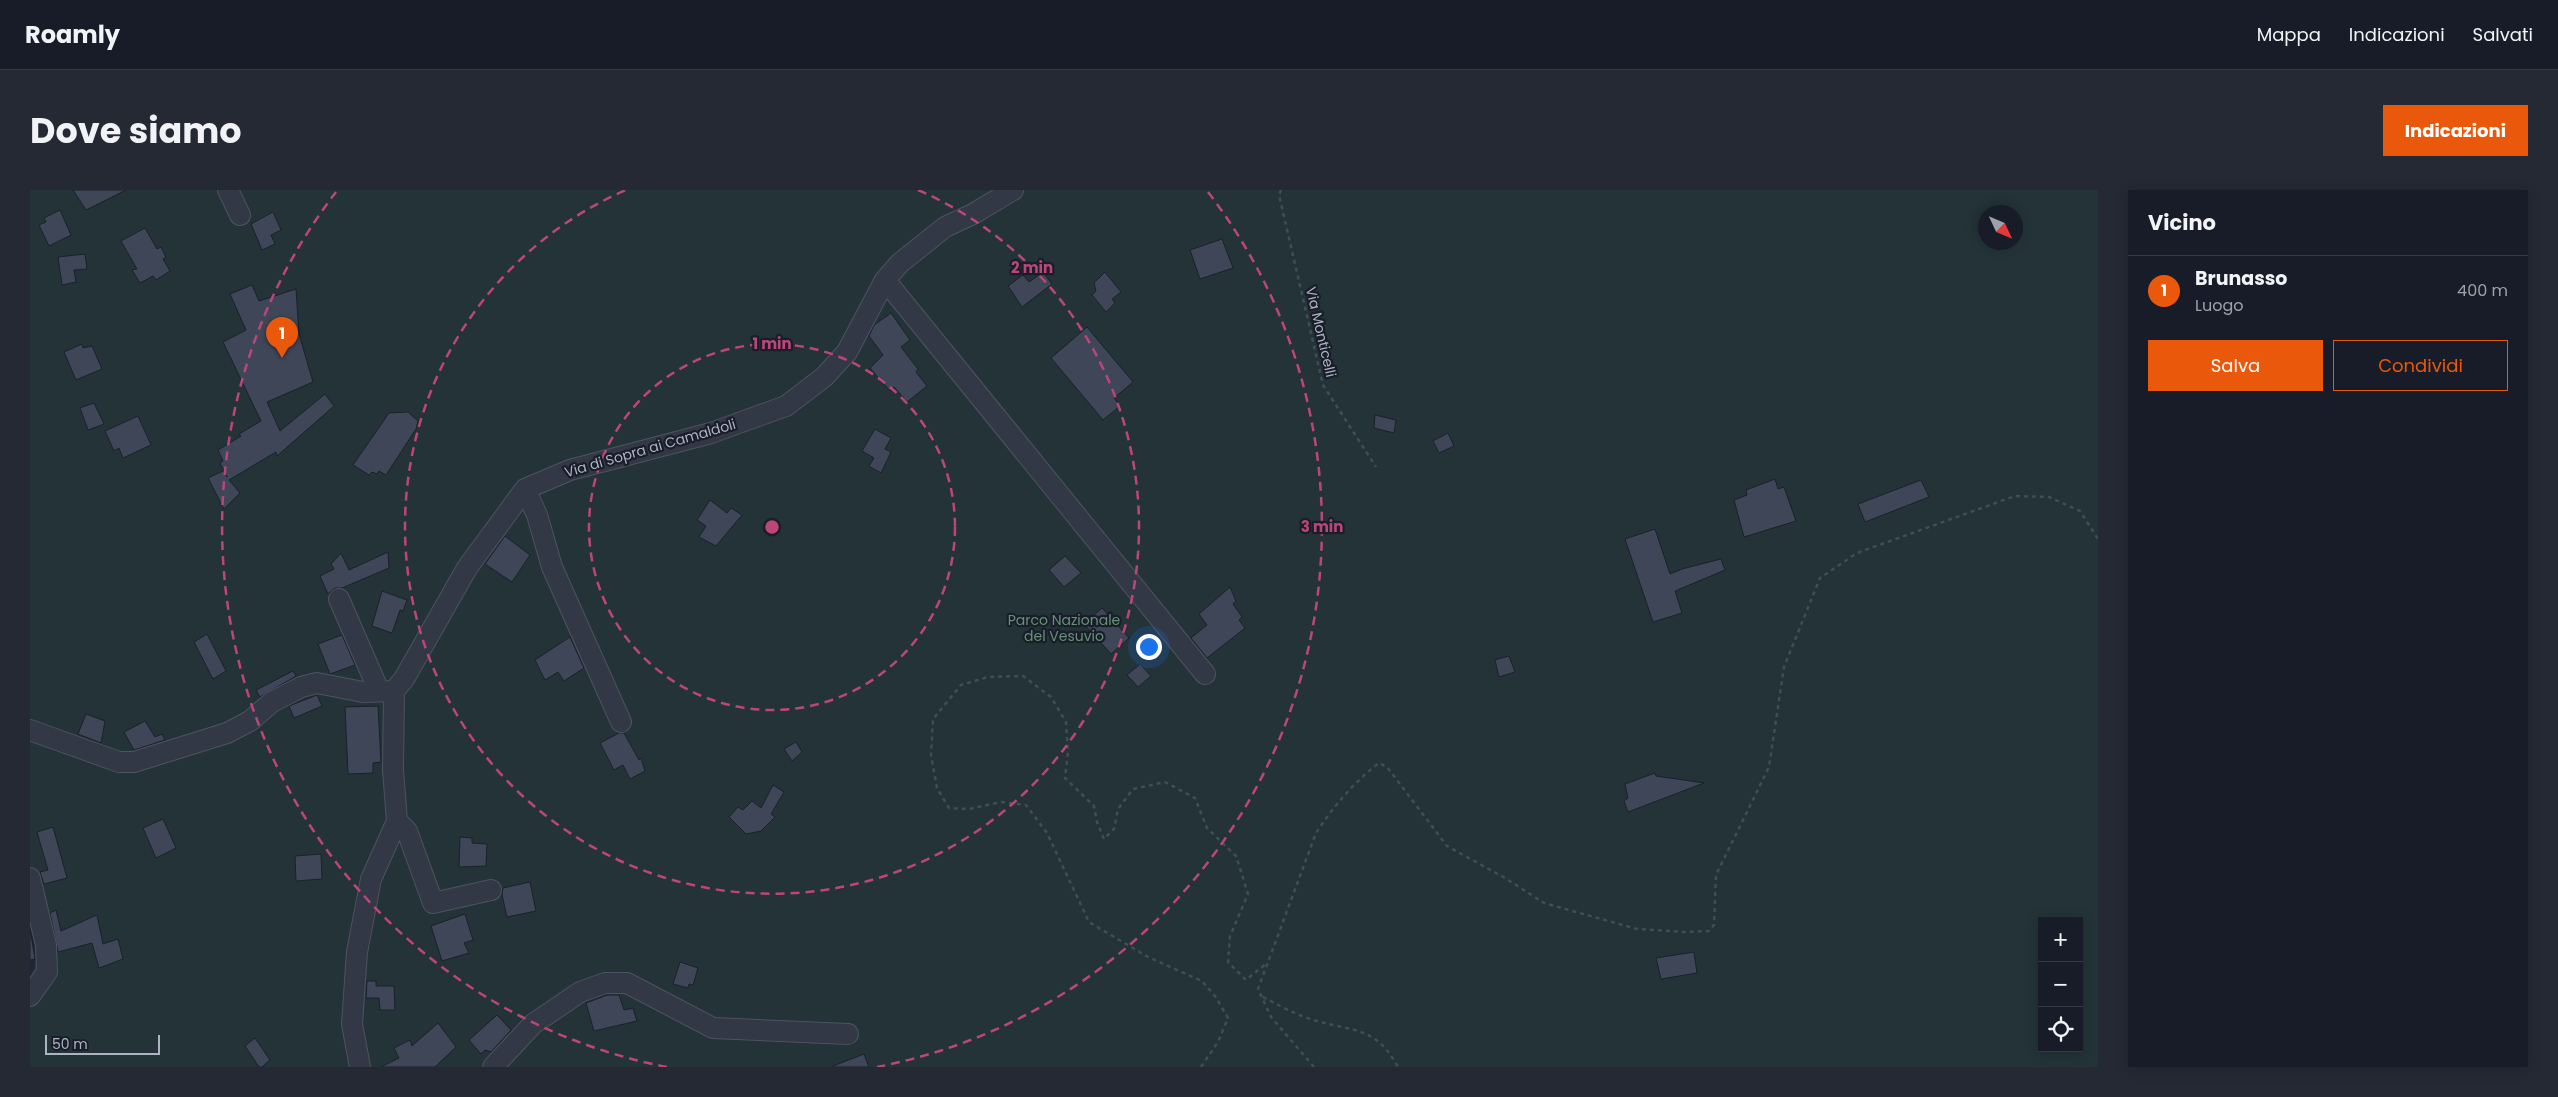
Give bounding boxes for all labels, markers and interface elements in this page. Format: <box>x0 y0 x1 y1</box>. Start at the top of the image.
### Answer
text: Roamly <box>25 18 120 51</box>
text: Mappa <box>2257 22 2321 47</box>
text: Indicazioni <box>2349 22 2445 47</box>
text: Salvati <box>2473 22 2533 47</box>
button: Indicazioni <box>2383 105 2528 156</box>
text: Dove siamo <box>30 106 242 155</box>
north arrow <box>1978 205 2023 250</box>
text: Vicino <box>2148 208 2216 237</box>
text: 2 min <box>1011 257 1053 278</box>
text: Brunasso <box>2195 265 2287 292</box>
text: 1 <box>2161 279 2167 302</box>
text: 400 m <box>2457 279 2508 302</box>
street label: Via Monticelli <box>1301 285 1341 379</box>
text: Luogo <box>2195 294 2243 317</box>
pin: 1 <box>266 317 298 358</box>
text: 1 min <box>752 333 792 354</box>
button: Salva <box>2148 340 2323 391</box>
button: Condividi <box>2333 340 2508 391</box>
street label: Via di Sopra ai Camaldoli <box>562 414 738 482</box>
text: 3 min <box>1301 516 1343 537</box>
centre of rings <box>763 518 781 536</box>
park label: Parco Nazionale del Vesuvio <box>1008 610 1121 646</box>
your location <box>1136 634 1162 660</box>
map controls <box>2038 917 2083 1052</box>
button: + <box>2038 917 2083 962</box>
button: − <box>2038 962 2083 1007</box>
button: locate <box>2038 1007 2083 1052</box>
scale bar <box>45 1032 160 1055</box>
text: 50 m <box>52 1034 88 1054</box>

